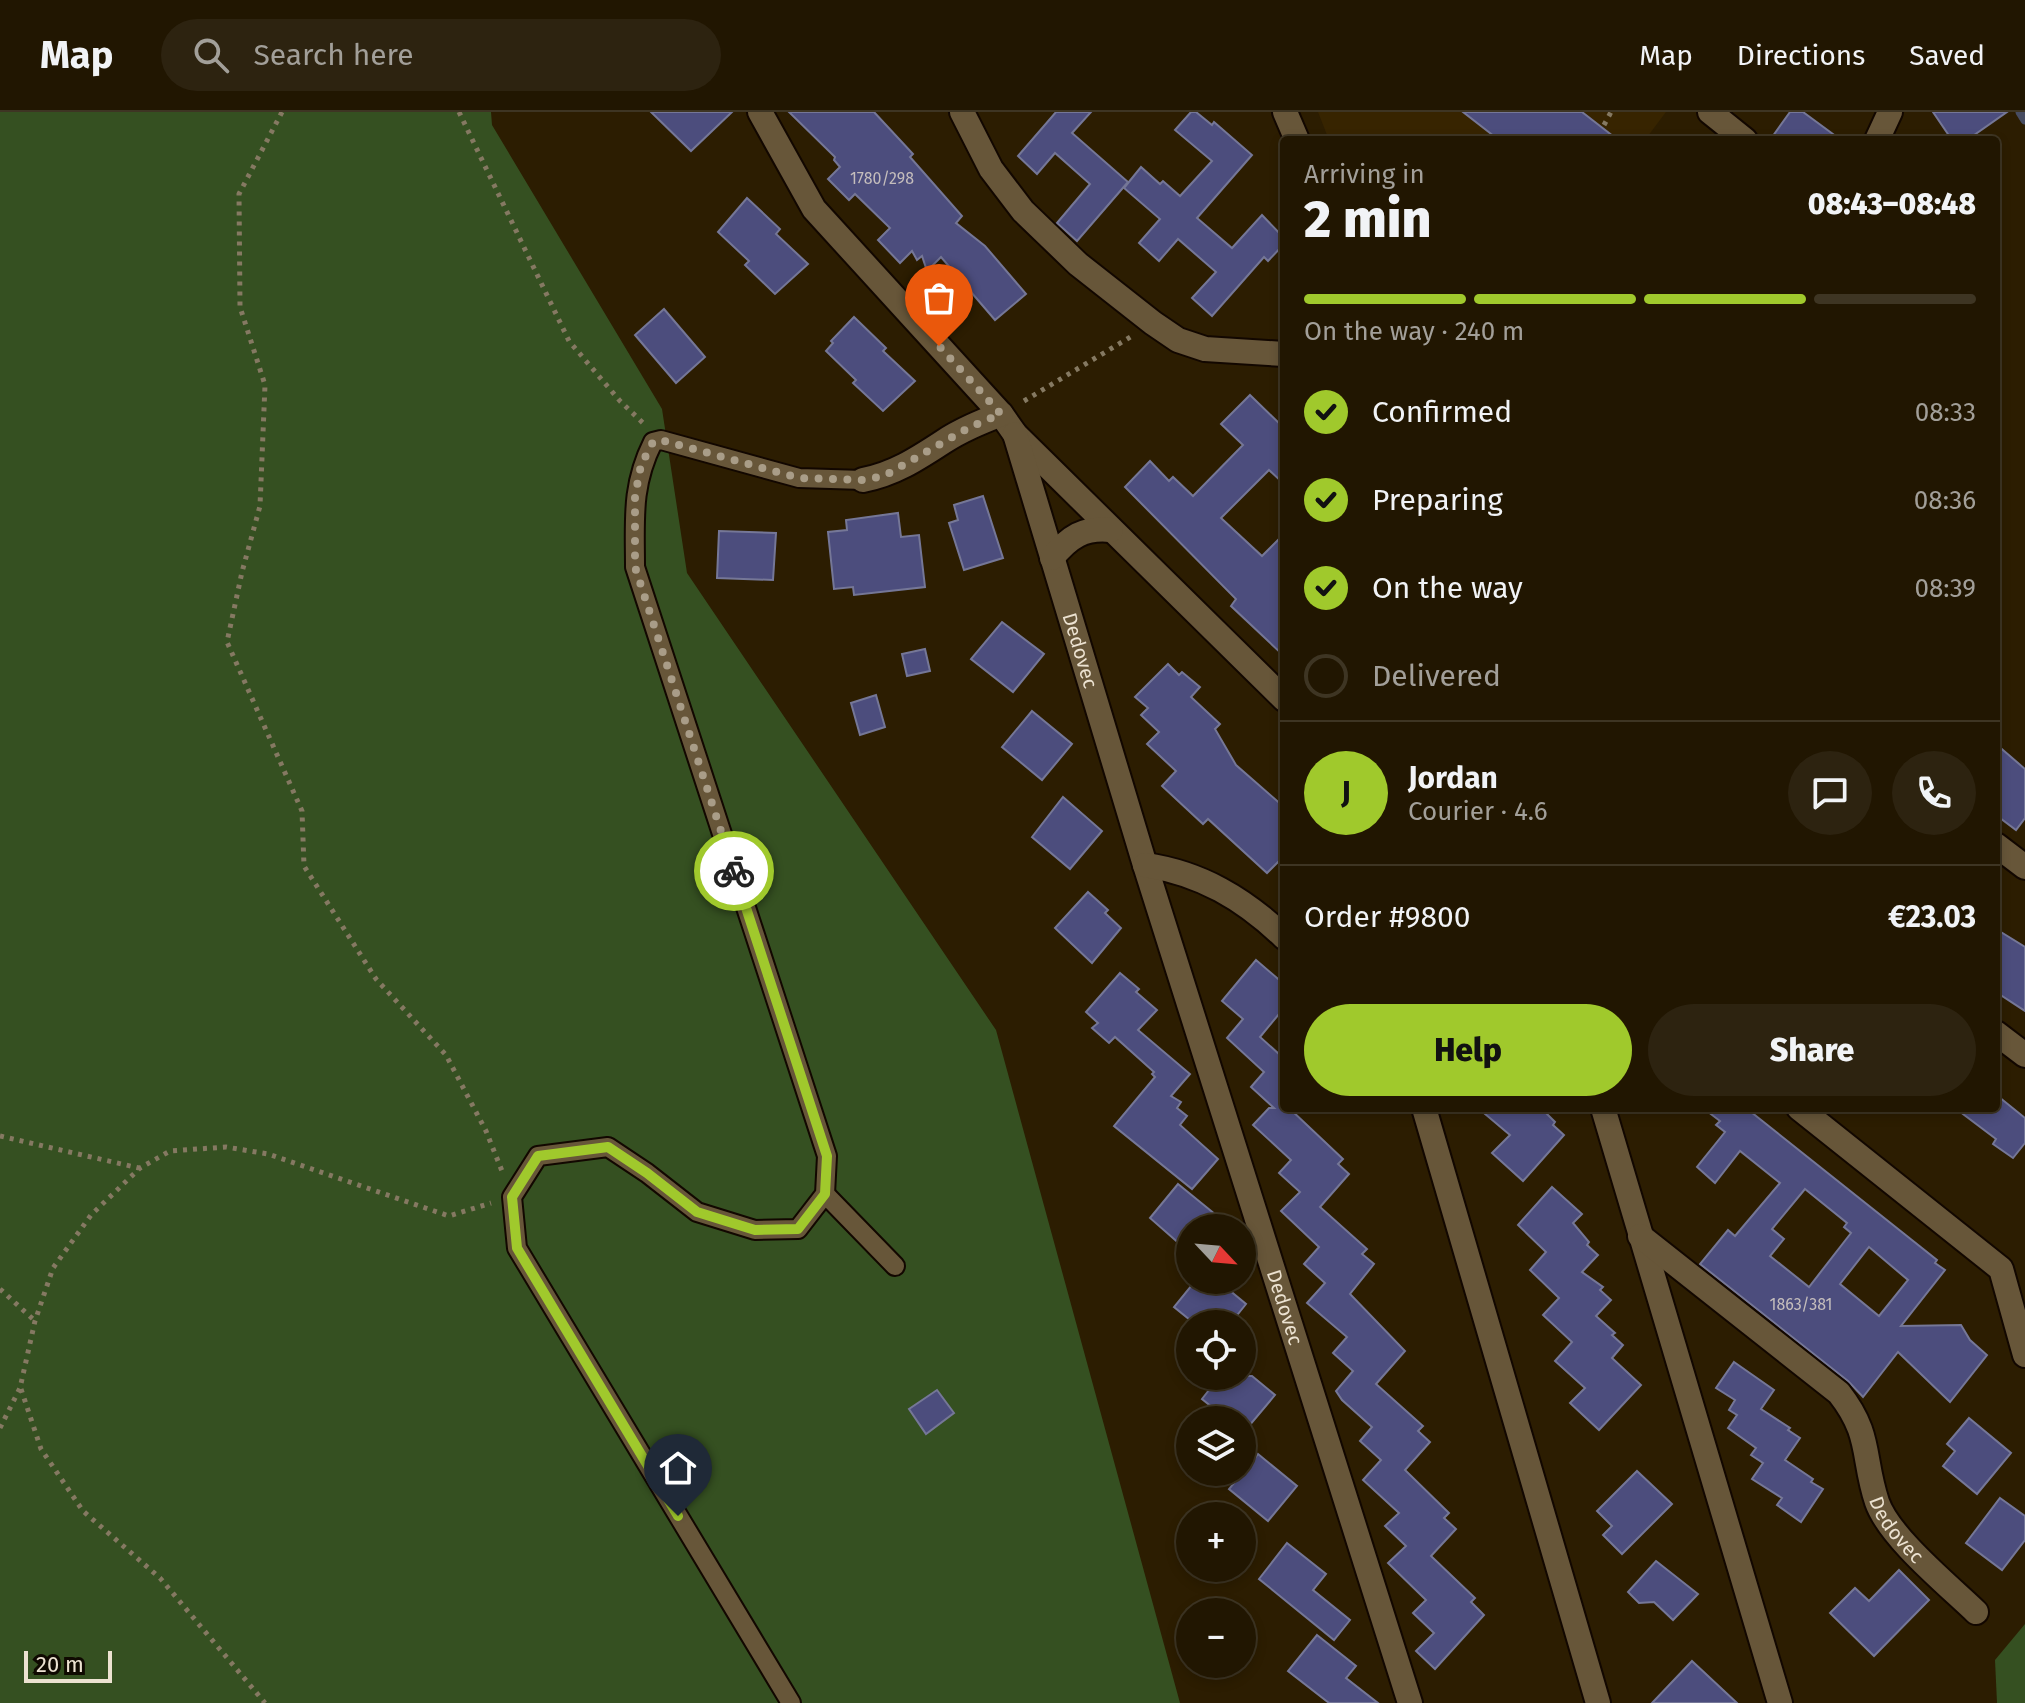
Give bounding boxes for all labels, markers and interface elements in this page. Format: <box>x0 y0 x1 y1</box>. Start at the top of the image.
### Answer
search box <box>161 19 721 91</box>
text: Map <box>40 32 113 78</box>
icon: search <box>189 33 233 77</box>
text: Search here <box>253 37 414 73</box>
text: Map <box>1639 39 1693 72</box>
text: Directions <box>1737 39 1865 72</box>
text: Saved <box>1909 39 1985 72</box>
text: Arriving in <box>1304 159 1425 190</box>
house number: 1780/298 <box>850 169 914 188</box>
text: 08:43–08:48 <box>1808 186 1976 222</box>
text: 2 min <box>1304 188 1431 251</box>
pin <box>905 264 973 346</box>
icon: bag <box>917 276 961 320</box>
text: On the way · 240 m <box>1304 316 1524 347</box>
icon: check <box>1304 390 1348 434</box>
text: Confirmed <box>1372 394 1512 430</box>
text: 08:33 <box>1915 397 1976 428</box>
icon: check <box>1304 478 1348 522</box>
text: Preparing <box>1372 482 1503 518</box>
text: 08:36 <box>1914 485 1976 516</box>
icon: check <box>1304 566 1348 610</box>
text: On the way <box>1372 570 1523 606</box>
text: 08:39 <box>1914 573 1976 604</box>
street label: Dedovec <box>1058 610 1103 691</box>
text: Delivered <box>1372 658 1501 694</box>
button: chat <box>1788 751 1872 835</box>
button: phone <box>1892 751 1976 835</box>
text: Jordan <box>1408 760 1498 796</box>
text: J <box>1341 775 1351 811</box>
text: Courier · 4.6 <box>1408 796 1548 827</box>
courier <box>694 831 774 911</box>
icon: bike <box>712 849 756 893</box>
text: Order #9800 <box>1304 899 1471 935</box>
text: €23.03 <box>1888 899 1976 935</box>
button: Help <box>1304 1004 1632 1096</box>
button: Share <box>1648 1004 1976 1096</box>
north arrow <box>1176 1214 1256 1294</box>
map controls <box>1176 1214 1256 1678</box>
street label: Dedovec <box>1262 1267 1308 1348</box>
house number: 1863/381 <box>1770 1295 1832 1314</box>
button: locate <box>1176 1310 1256 1390</box>
button: layers <box>1176 1406 1256 1486</box>
pin <box>644 1434 712 1516</box>
icon: home <box>656 1446 700 1490</box>
street label: Dedovec <box>1864 1493 1929 1568</box>
button: + <box>1176 1502 1256 1582</box>
button: − <box>1176 1598 1256 1678</box>
scale bar <box>24 1647 112 1683</box>
text: 20 m <box>36 1651 84 1678</box>

